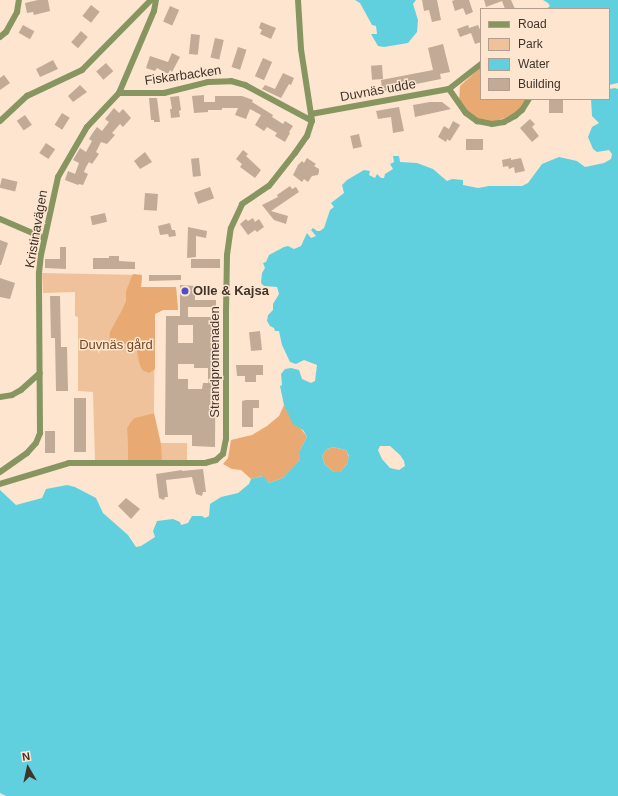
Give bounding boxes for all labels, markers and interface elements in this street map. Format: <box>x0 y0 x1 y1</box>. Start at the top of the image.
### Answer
legend <box>480 8 610 100</box>
text: Road <box>518 17 547 31</box>
text: Park <box>518 37 543 51</box>
text: Water <box>518 57 550 71</box>
street label: Fiskarbacken <box>144 63 222 89</box>
street label: Duvnäs udde <box>339 77 417 105</box>
text: Building <box>518 77 561 91</box>
street label: Kristinavägen <box>22 189 52 269</box>
place label: Olle & Kajsa <box>193 283 269 299</box>
marker: Olle & Kajsa <box>180 286 190 296</box>
street label: Strandpromenaden <box>207 306 223 418</box>
park label: Duvnäs gård <box>79 337 153 353</box>
north arrow <box>8 748 48 788</box>
text: N <box>21 750 31 763</box>

